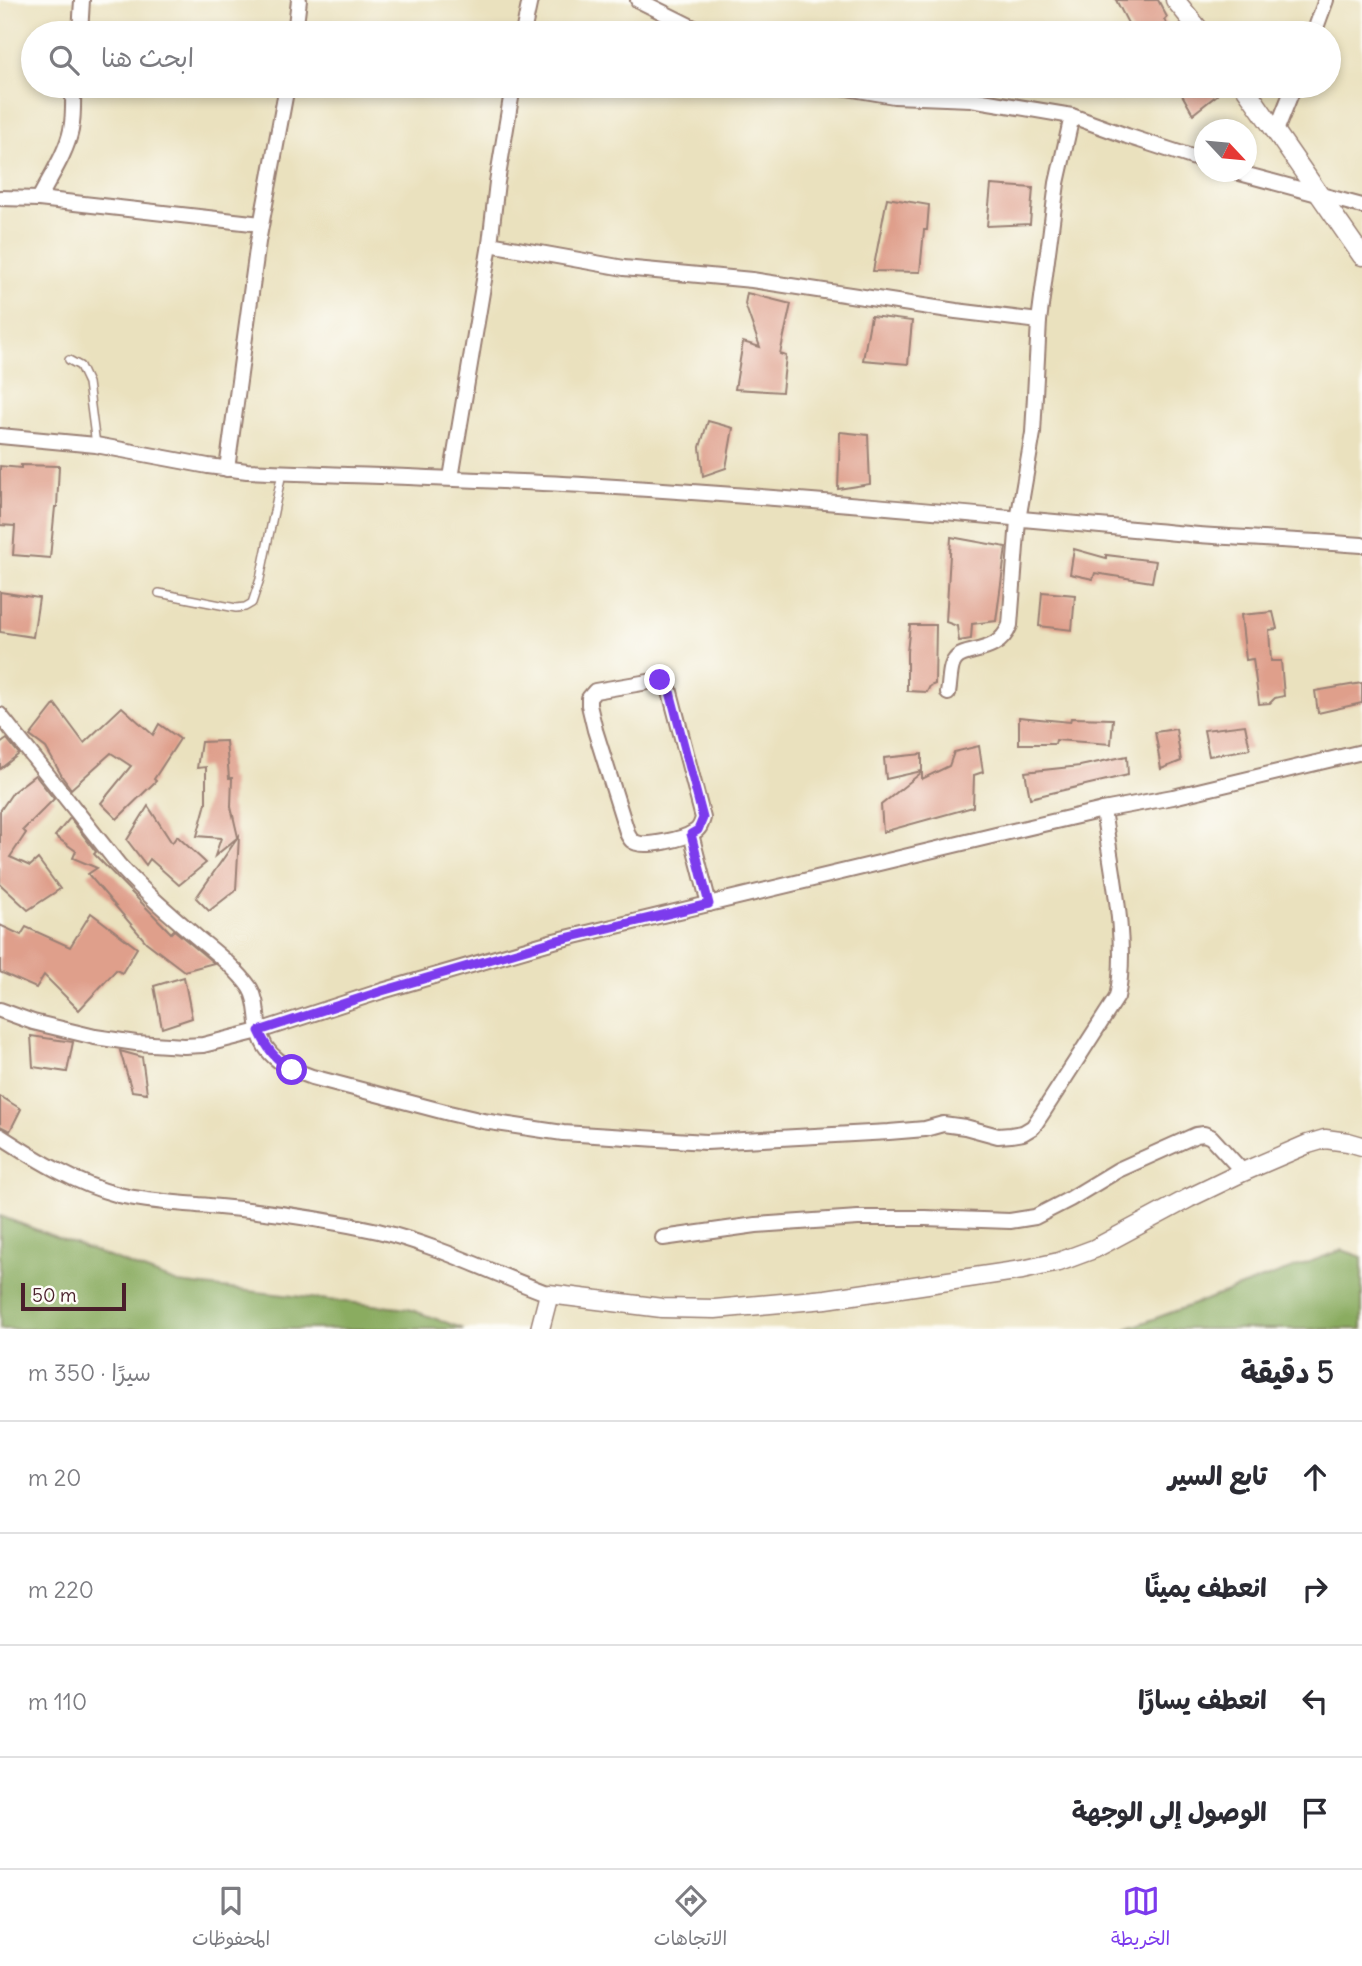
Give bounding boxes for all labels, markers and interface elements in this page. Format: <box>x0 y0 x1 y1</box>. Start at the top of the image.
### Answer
search box <box>21 21 1341 98</box>
icon: search <box>45 41 83 79</box>
text: ابحث هنا <box>101 41 194 74</box>
north arrow <box>1194 119 1257 182</box>
route end <box>644 664 675 695</box>
route start <box>276 1054 307 1085</box>
scale bar <box>21 1280 126 1312</box>
text: 50 m <box>32 1283 77 1307</box>
text: 5 دقيقة <box>1240 1353 1334 1391</box>
text: سيرًا · 350 m <box>28 1358 151 1387</box>
icon: ahead <box>1296 1458 1334 1496</box>
text: تابع السير <box>1168 1459 1267 1492</box>
text: 20 m <box>28 1463 81 1492</box>
icon: right <box>1296 1570 1334 1608</box>
text: انعطف يمينًا <box>1145 1571 1267 1604</box>
text: 220 m <box>28 1575 94 1604</box>
icon: left <box>1296 1682 1334 1720</box>
text: انعطف يسارًا <box>1138 1683 1267 1716</box>
text: 110 m <box>28 1687 87 1716</box>
icon: arrive <box>1296 1794 1334 1832</box>
text: الوصول إلى الوجهة <box>1072 1795 1267 1828</box>
tab: المحفوظات <box>192 1882 270 1955</box>
tab: الاتجاهات <box>654 1882 727 1955</box>
tab: الخريطة <box>1111 1882 1170 1955</box>

